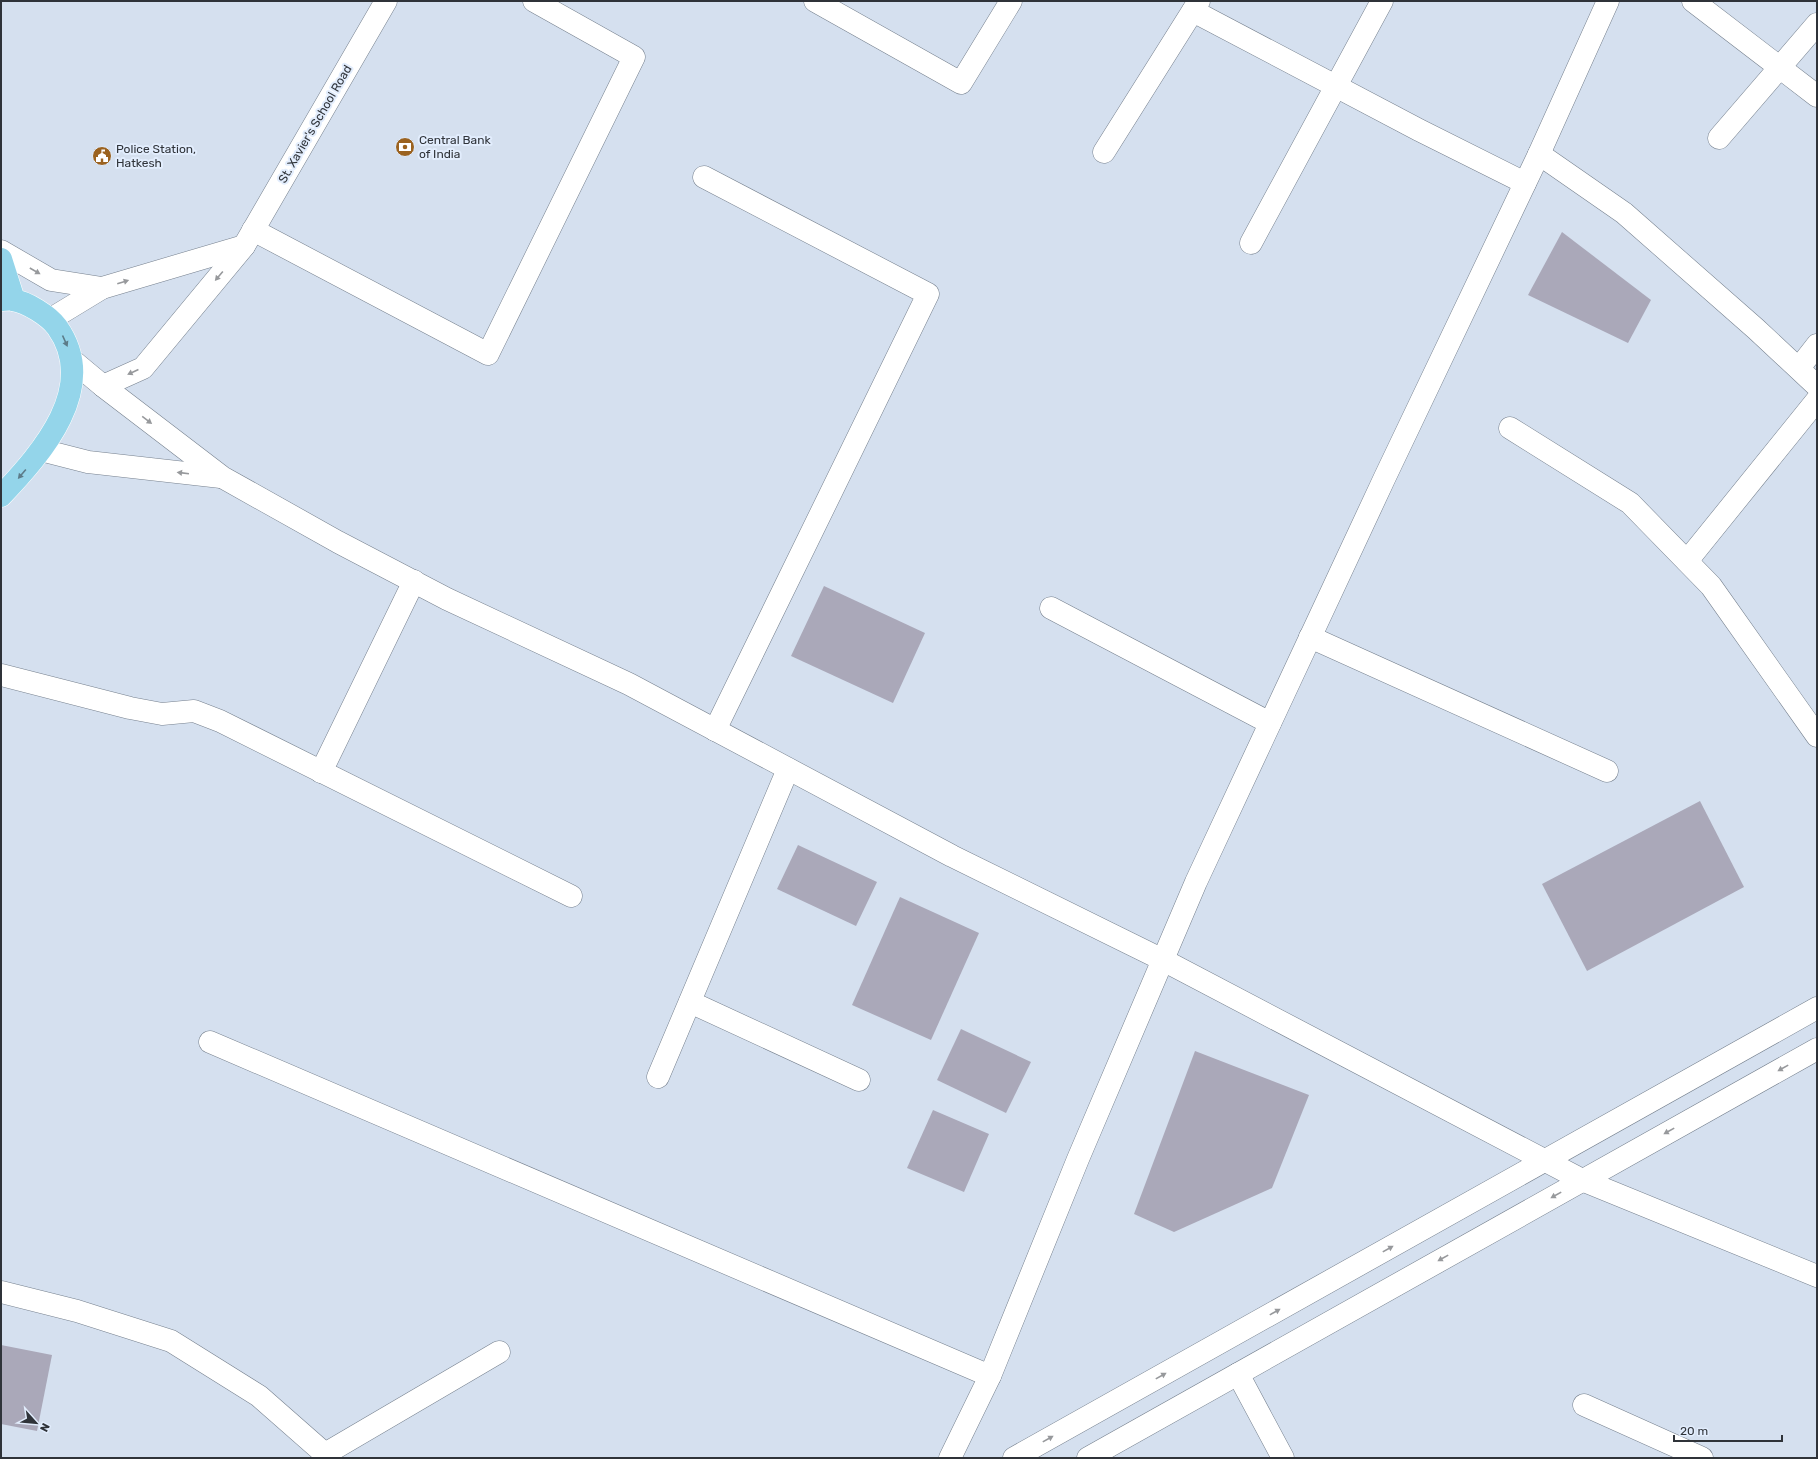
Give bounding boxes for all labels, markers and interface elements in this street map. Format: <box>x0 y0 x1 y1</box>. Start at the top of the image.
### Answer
street label: St. Xavier's School Road <box>275 63 355 185</box>
place label: Central Bank of India <box>419 133 491 161</box>
bank icon: Central Bank of India <box>394 136 416 158</box>
place label: Police Station, Hatkesh <box>116 142 196 170</box>
public building icon: Police Station, Hatkesh <box>91 145 113 167</box>
one-way arrow <box>29 267 41 274</box>
one-way arrow <box>214 271 223 281</box>
one-way arrow <box>117 279 129 285</box>
one-way arrow <box>62 335 68 346</box>
one-way arrow <box>127 369 139 375</box>
one-way arrow <box>142 416 152 424</box>
one-way arrow <box>17 468 26 479</box>
one-way arrow <box>177 469 190 476</box>
one-way arrow <box>1777 1064 1789 1071</box>
one-way arrow <box>1664 1128 1675 1135</box>
one-way arrow <box>1550 1191 1562 1198</box>
one-way arrow <box>1382 1245 1394 1252</box>
one-way arrow <box>1437 1255 1449 1262</box>
one-way arrow <box>1269 1309 1281 1316</box>
one-way arrow <box>1155 1372 1167 1379</box>
north arrow <box>16 1403 56 1443</box>
scale bar <box>1674 1417 1782 1443</box>
text: N <box>37 1421 52 1434</box>
text: 20 m <box>1680 1424 1708 1438</box>
one-way arrow <box>1042 1436 1054 1442</box>

